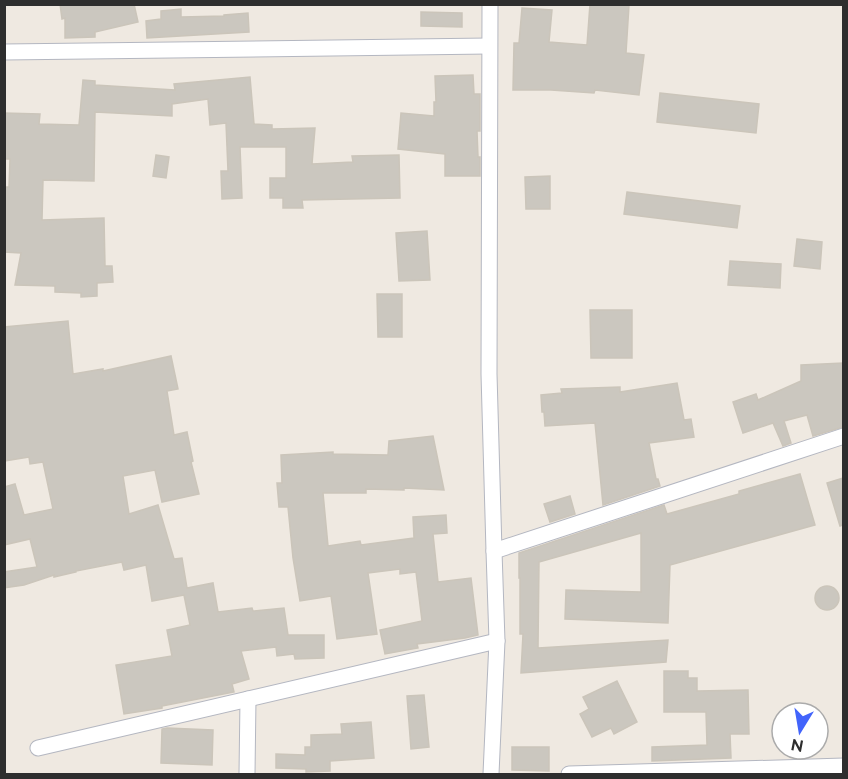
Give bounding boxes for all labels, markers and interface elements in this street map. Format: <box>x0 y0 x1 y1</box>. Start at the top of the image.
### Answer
north arrow <box>770 701 830 761</box>
text: N <box>789 735 805 756</box>

